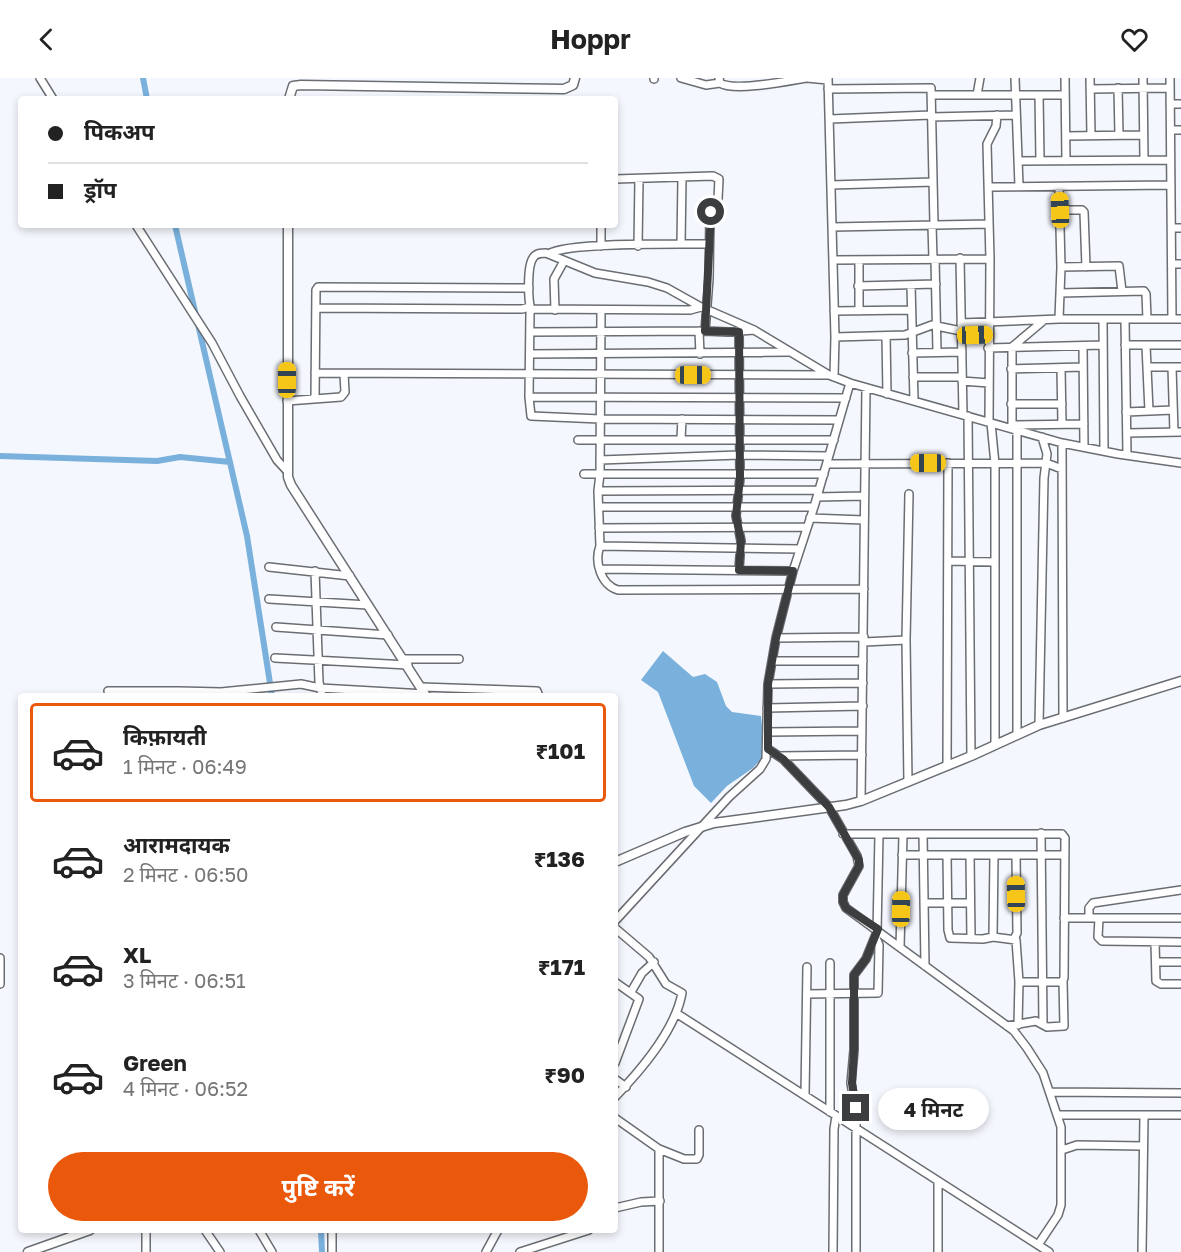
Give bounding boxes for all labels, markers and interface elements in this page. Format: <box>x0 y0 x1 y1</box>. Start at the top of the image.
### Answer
icon: back <box>30 23 63 56</box>
text: Hoppr <box>550 23 631 55</box>
icon: heart <box>1118 23 1151 56</box>
text: पिकअप <box>84 118 155 145</box>
text: ड्रॉप <box>84 176 117 203</box>
car <box>1050 192 1070 228</box>
route start <box>697 198 724 225</box>
car <box>957 325 993 345</box>
car <box>278 362 296 398</box>
car <box>675 366 711 384</box>
car <box>910 454 946 472</box>
text: किफ़ायती <box>123 723 207 750</box>
icon: car <box>51 726 105 780</box>
text: ₹101 <box>535 737 585 764</box>
text: 1 मिनट · 06:49 <box>123 754 247 778</box>
text: आरामदायक <box>123 831 230 858</box>
icon: car <box>51 834 105 888</box>
text: ₹136 <box>534 845 585 872</box>
text: 2 मिनट · 06:50 <box>123 862 248 886</box>
car <box>1007 876 1025 912</box>
car <box>892 891 910 927</box>
text: XL <box>123 941 151 968</box>
icon: car <box>51 942 105 996</box>
text: ₹171 <box>538 953 585 980</box>
text: 3 मिनट · 06:51 <box>123 968 246 992</box>
text: Green <box>123 1049 187 1076</box>
icon: car <box>51 1050 105 1104</box>
text: ₹90 <box>544 1061 585 1088</box>
text: 4 मिनट · 06:52 <box>123 1076 248 1100</box>
callout: 4 मिनट <box>877 1087 988 1129</box>
route end <box>842 1094 869 1121</box>
text: 4 मिनट <box>904 1097 963 1121</box>
button: पुष्टि करें <box>48 1152 588 1221</box>

